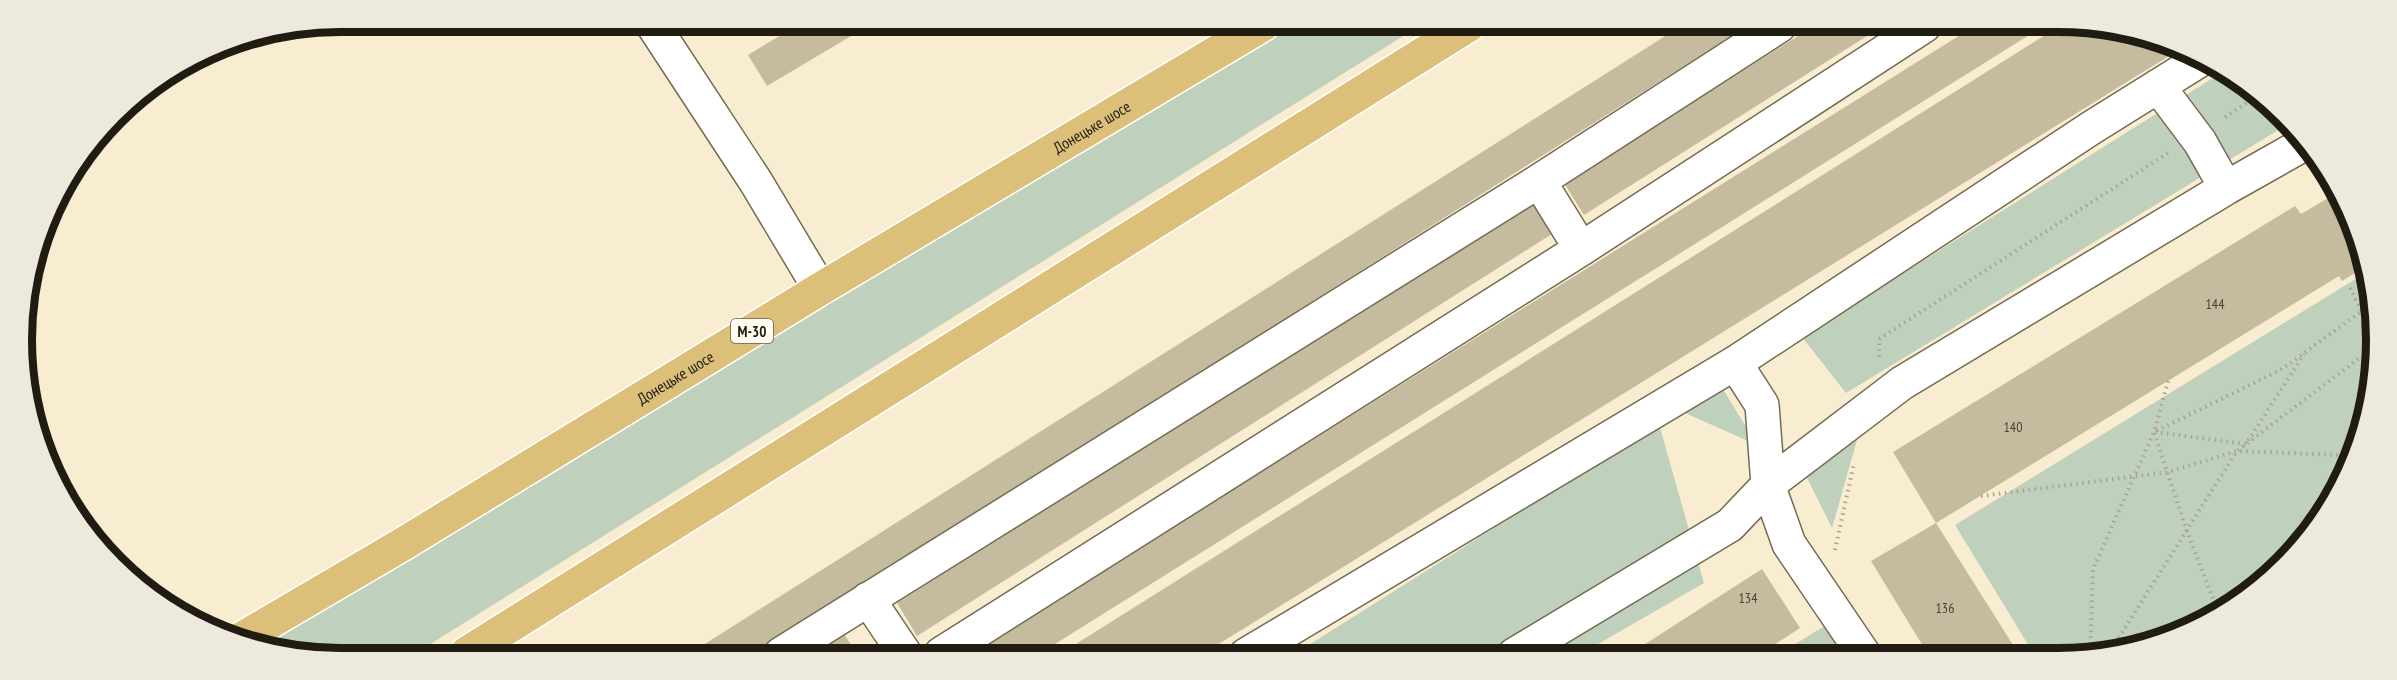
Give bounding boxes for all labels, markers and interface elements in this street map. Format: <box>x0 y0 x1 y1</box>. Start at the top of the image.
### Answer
street label: Донецьке шосе <box>1049 96 1134 158</box>
house number: 144 <box>2206 295 2225 313</box>
road number: М-30 <box>731 319 773 343</box>
street label: Донецьке шосе <box>633 346 717 409</box>
house number: 140 <box>2004 418 2022 436</box>
house number: 134 <box>1739 589 1758 607</box>
house number: 136 <box>1936 599 1954 617</box>

